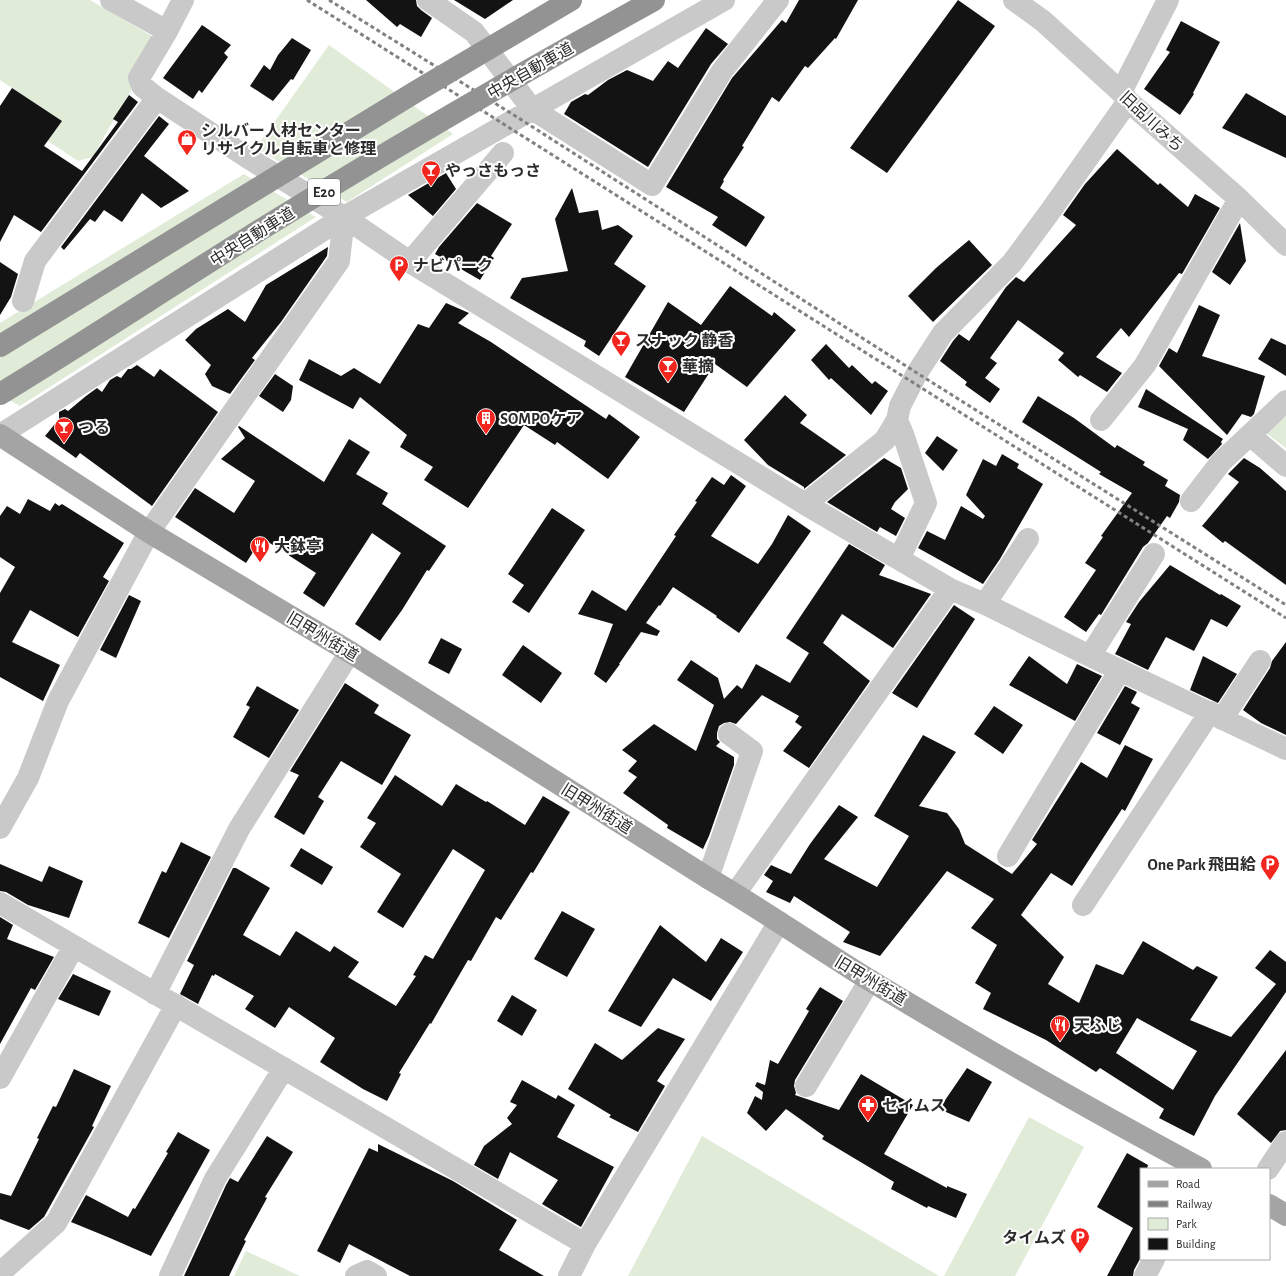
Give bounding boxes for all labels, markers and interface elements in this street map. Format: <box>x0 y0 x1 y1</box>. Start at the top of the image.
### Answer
street label: 中央自動車道 <box>484 39 576 102</box>
street label: 旧品川みち <box>1117 88 1187 155</box>
place label: シルバー人材センター リサイクル自転車と修理 <box>201 121 376 157</box>
shop icon: シルバー人材センター リサイクル自転車と修理 <box>176 128 198 156</box>
bar icon: やっさもっさ <box>420 159 442 187</box>
place label: やっさもっさ <box>445 162 541 179</box>
road number: E20 <box>308 179 340 205</box>
street label: 中央自動車道 <box>207 204 297 269</box>
parking icon: ナビパーク <box>388 254 410 282</box>
place label: ナビパーク <box>413 257 493 274</box>
bar icon: スナック 静香 <box>610 329 632 357</box>
place label: スナック 静香 <box>635 332 733 349</box>
bar icon: 華摘 <box>657 355 679 383</box>
place label: 華摘 <box>682 358 714 375</box>
building icon: SOMPOケア <box>475 407 497 435</box>
place label: SOMPOケア <box>500 410 582 427</box>
bar icon: つる <box>53 416 75 444</box>
place label: つる <box>78 420 110 436</box>
restaurant icon: 大鉢亭 <box>249 535 271 563</box>
place label: 大鉢亭 <box>274 537 322 555</box>
street label: 旧甲州街道 <box>284 609 361 664</box>
street label: 旧甲州街道 <box>558 780 635 837</box>
parking icon: One Park 飛田給 <box>1259 853 1281 881</box>
place label: One Park 飛田給 <box>1148 855 1256 873</box>
street label: 旧甲州街道 <box>832 953 909 1008</box>
restaurant icon: 天ふじ <box>1049 1014 1071 1042</box>
place label: 天ふじ <box>1074 1018 1122 1034</box>
pharmacy icon: セイムス <box>857 1094 879 1122</box>
place label: セイムス <box>882 1098 946 1114</box>
legend <box>1140 1168 1270 1260</box>
text: Road <box>1176 1178 1200 1190</box>
text: Railway <box>1176 1198 1212 1211</box>
text: Park <box>1176 1218 1197 1230</box>
parking icon: タイムズ <box>1069 1226 1091 1254</box>
place label: タイムズ <box>1002 1229 1066 1246</box>
text: Building <box>1176 1238 1216 1250</box>

